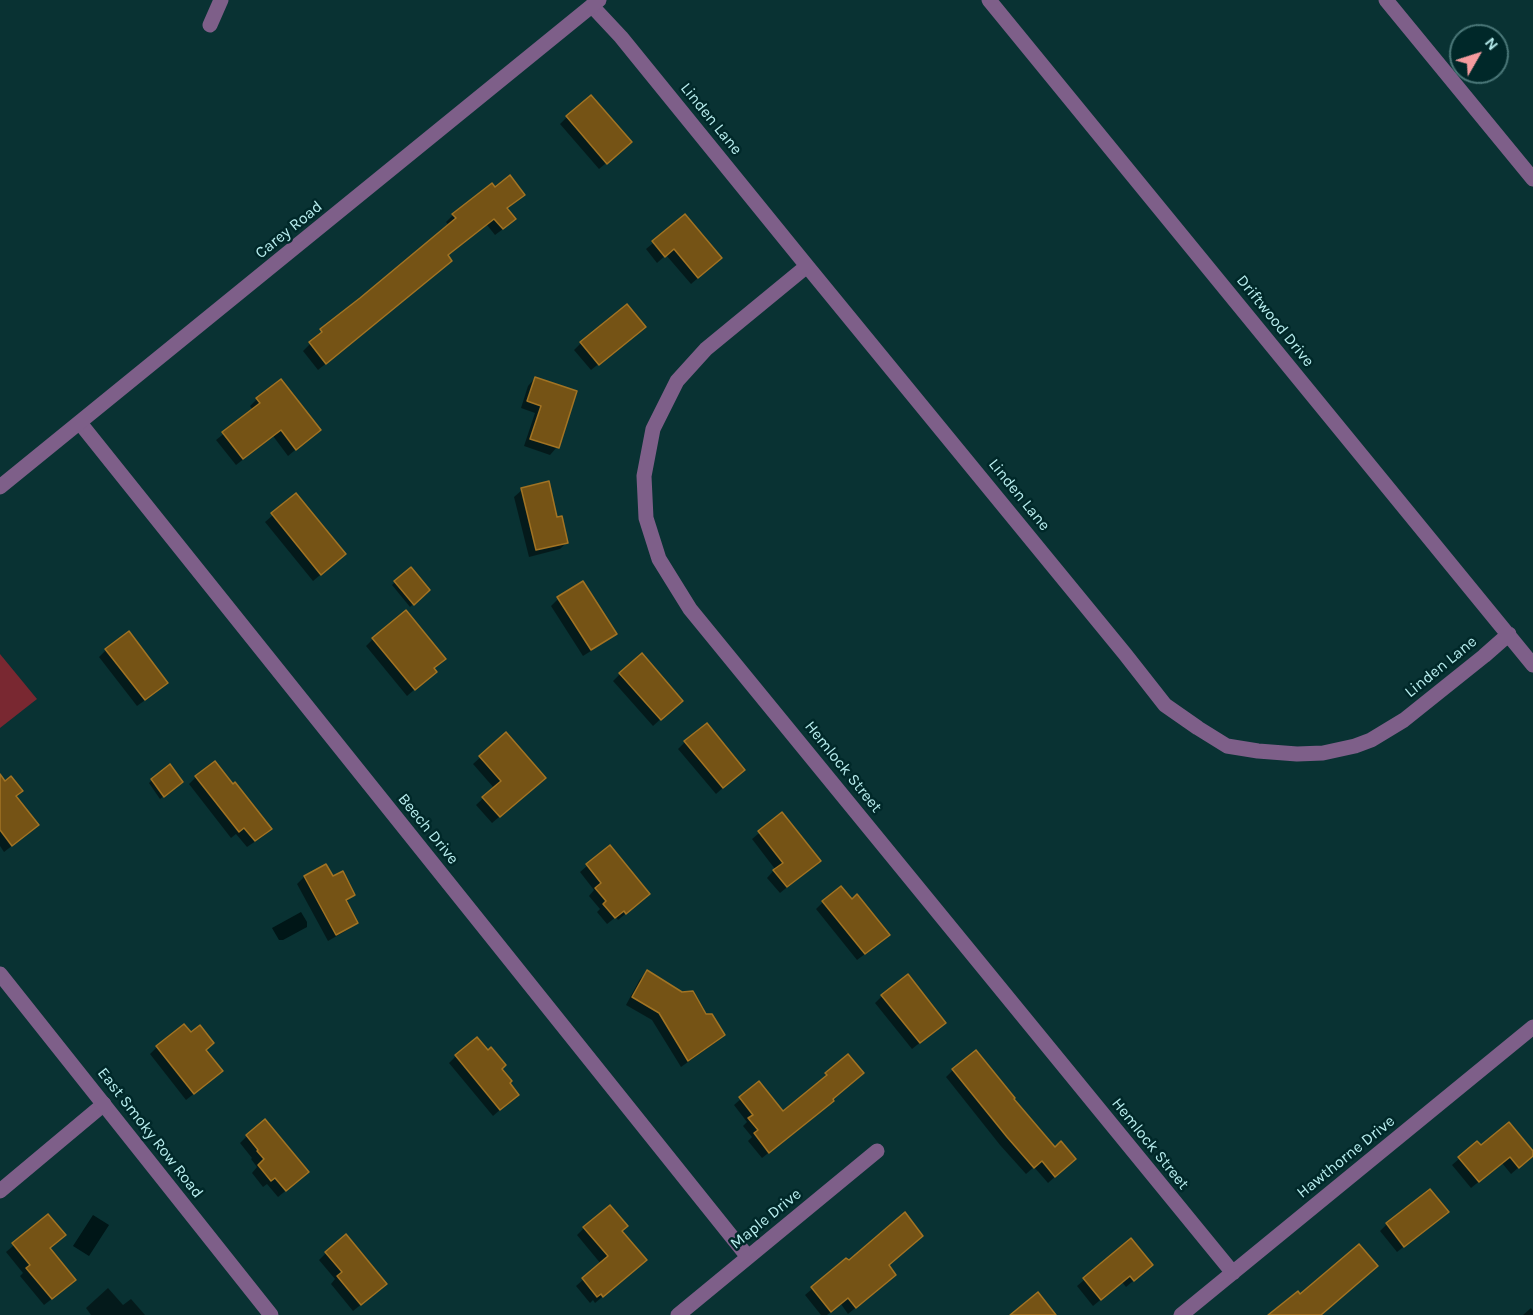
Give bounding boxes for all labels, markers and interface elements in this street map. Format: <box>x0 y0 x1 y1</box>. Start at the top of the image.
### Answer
north arrow <box>1449 24 1509 84</box>
text: N <box>1481 33 1503 54</box>
street label: Linden Lane <box>676 79 746 159</box>
street label: Carey Road <box>252 197 326 263</box>
street label: Driftwood Drive <box>1232 271 1318 371</box>
street label: Linden Lane <box>984 455 1054 535</box>
street label: Linden Lane <box>1401 632 1481 702</box>
street label: Hemlock Street <box>800 717 886 817</box>
street label: Beech Drive <box>394 790 462 868</box>
street label: East Smoky Row Road <box>93 1064 207 1202</box>
street label: Hemlock Street <box>1107 1094 1193 1194</box>
street label: Hawthorne Drive <box>1293 1112 1399 1202</box>
street label: Maple Drive <box>727 1185 805 1253</box>

